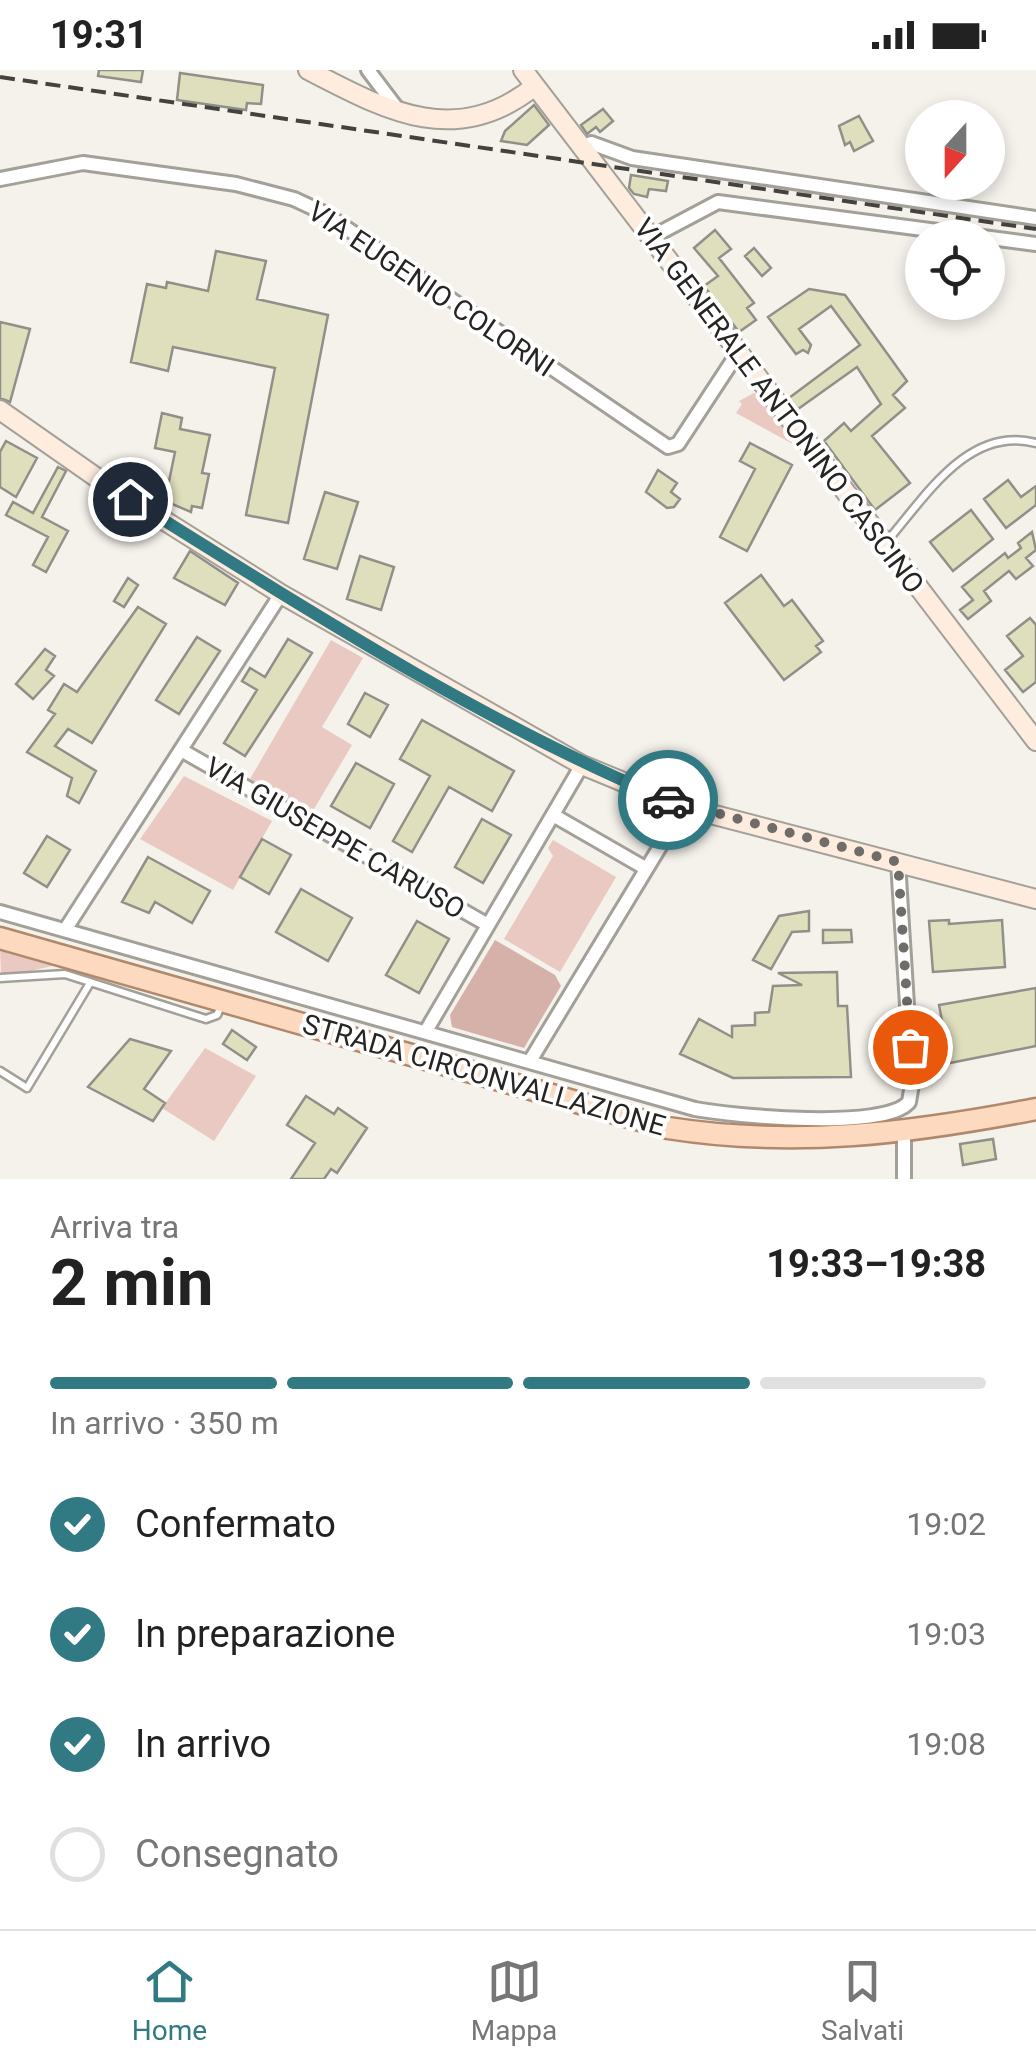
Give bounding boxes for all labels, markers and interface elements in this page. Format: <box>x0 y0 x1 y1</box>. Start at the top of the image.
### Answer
text: 19:31 <box>50 13 148 57</box>
north arrow <box>905 100 1005 200</box>
map controls <box>905 100 1005 320</box>
street label: VIA EUGENIO COLORNI <box>302 194 560 384</box>
street label: VIA GENERALE ANTONINO CASCINO <box>627 212 931 600</box>
button: locate <box>905 220 1005 320</box>
pin <box>88 457 173 542</box>
icon: home <box>103 472 158 527</box>
street label: VIA GIUSEPPE CARUSO <box>199 750 471 926</box>
courier <box>618 750 718 850</box>
icon: car <box>641 773 696 828</box>
pin <box>868 1005 953 1090</box>
street label: STRADA CIRCONVALLAZIONE <box>299 1007 669 1143</box>
icon: bag <box>883 1020 938 1075</box>
text: Arriva tra <box>50 1208 179 1246</box>
text: 19:33–19:38 <box>766 1242 986 1286</box>
text: 2 min <box>50 1245 213 1321</box>
text: In arrivo · 350 m <box>50 1404 279 1442</box>
icon: check <box>50 1497 105 1552</box>
text: Confermato <box>135 1502 336 1546</box>
text: 19:02 <box>906 1505 986 1543</box>
icon: check <box>50 1607 105 1662</box>
text: In preparazione <box>135 1612 395 1656</box>
text: 19:03 <box>906 1615 986 1653</box>
icon: check <box>50 1717 105 1772</box>
text: In arrivo <box>135 1722 271 1766</box>
text: 19:08 <box>906 1725 986 1763</box>
text: Consegnato <box>135 1832 339 1876</box>
tab: Home <box>132 1954 207 2047</box>
tab: Mappa <box>471 1954 557 2047</box>
tab: Salvati <box>821 1954 904 2047</box>

